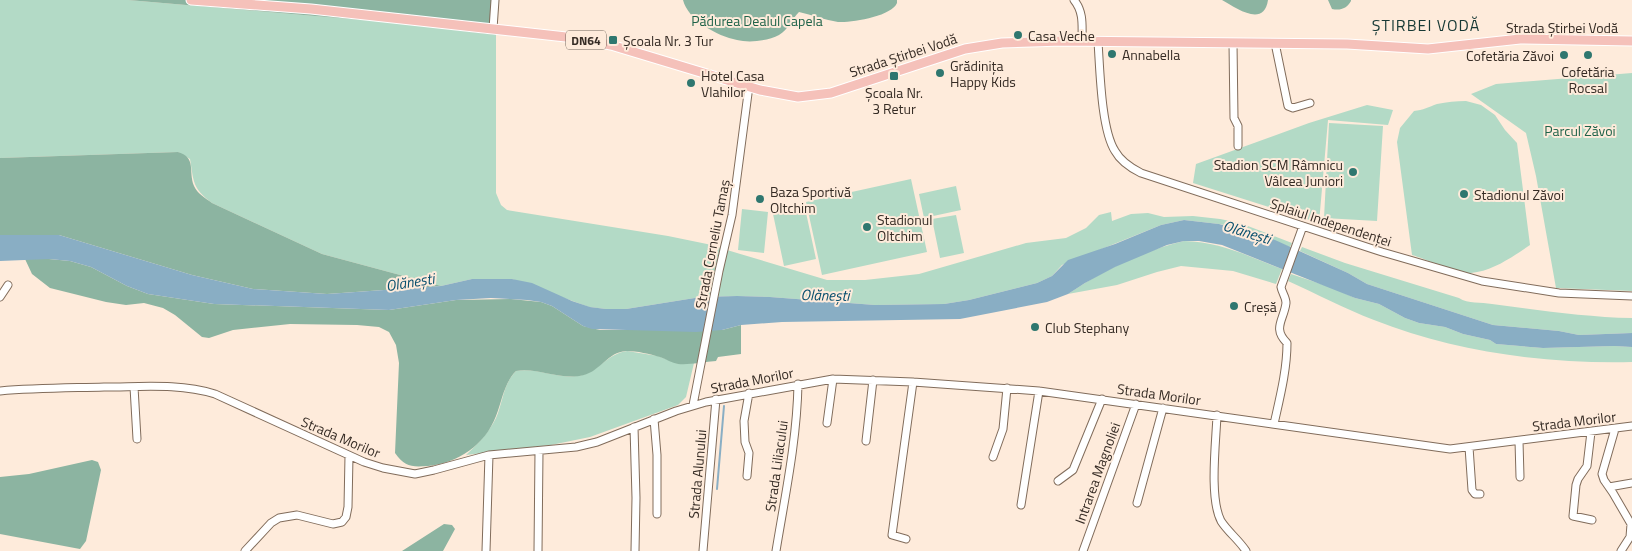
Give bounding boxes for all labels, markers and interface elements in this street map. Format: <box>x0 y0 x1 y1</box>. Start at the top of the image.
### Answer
park label: Pădurea Dealul Capela <box>691 10 823 31</box>
district label: ȘTIRBEI VODĂ <box>1372 13 1480 37</box>
street label: Strada Știrbei Vodă <box>1506 17 1618 38</box>
place label: Casa Veche <box>1028 25 1095 46</box>
street label: Strada Știrbei Vodă <box>846 28 960 82</box>
marker: Casa Veche <box>1012 29 1024 41</box>
road number: DN64 <box>566 30 606 50</box>
place label: Școala Nr. 3 Tur <box>623 30 713 51</box>
marker: Școala Nr. 3 Tur <box>607 34 619 46</box>
place label: Annabella <box>1122 44 1180 65</box>
place label: Cofetăria Zăvoi <box>1466 45 1554 66</box>
marker: Annabella <box>1106 48 1118 60</box>
marker: Cofetăria Zăvoi <box>1558 49 1570 61</box>
marker: Cofetăria Rocsal <box>1582 49 1594 61</box>
place label: Grădinița Happy Kids <box>950 55 1016 92</box>
place label: Cofetăria Rocsal <box>1561 61 1615 98</box>
place label: Hotel Casa Vlahilor <box>701 65 764 102</box>
marker: Grădinița Happy Kids <box>934 67 946 79</box>
marker: Școala Nr. 3 Retur <box>888 70 900 82</box>
marker: Hotel Casa Vlahilor <box>685 77 697 89</box>
place label: Școala Nr. 3 Retur <box>865 82 923 119</box>
park label: Parcul Zăvoi <box>1544 120 1616 141</box>
place label: Stadion SCM Râmnicu Vâlcea Juniori <box>1214 154 1343 191</box>
marker: Stadion SCM Râmnicu Vâlcea Juniori <box>1347 166 1359 178</box>
street label: Strada Corneliu Tamaș <box>689 178 735 310</box>
place label: Baza Sportivă Oltchim <box>770 181 851 218</box>
place label: Stadionul Zăvoi <box>1474 184 1564 205</box>
marker: Stadionul Zăvoi <box>1458 188 1470 200</box>
street label: Splaiul Independenței <box>1268 192 1394 252</box>
marker: Baza Sportivă Oltchim <box>754 193 766 205</box>
place label: Stadionul Oltchim <box>877 209 932 246</box>
water label: Olănești <box>1220 214 1276 251</box>
marker: Stadionul Oltchim <box>861 221 873 233</box>
water label: Olănești <box>384 267 438 297</box>
water label: Olănești <box>800 283 852 307</box>
place label: Creșă <box>1244 296 1277 317</box>
marker: Creșă <box>1228 300 1240 312</box>
place label: Club Stephany <box>1045 317 1130 338</box>
marker: Club Stephany <box>1029 321 1041 333</box>
street label: Strada Morilor <box>709 362 795 398</box>
street label: Strada Morilor <box>1116 378 1202 410</box>
street label: Strada Morilor <box>1531 405 1617 437</box>
street label: Strada Morilor <box>298 411 384 463</box>
street label: Strada Liliacului <box>759 419 793 513</box>
street label: Intrarea Magnoliei <box>1069 419 1125 527</box>
street label: Strada Alunului <box>683 429 711 519</box>

